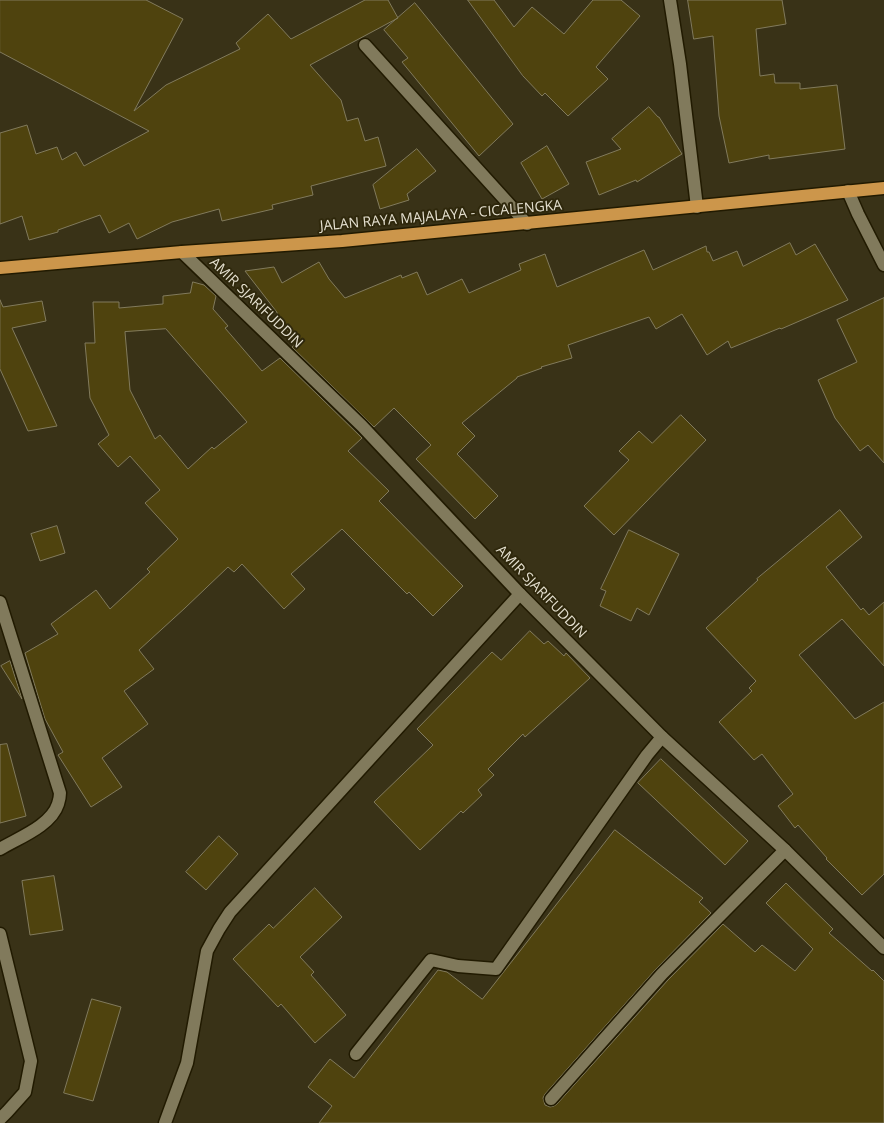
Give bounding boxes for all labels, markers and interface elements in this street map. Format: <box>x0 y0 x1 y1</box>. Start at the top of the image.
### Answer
street label: JALAN RAYA MAJALAYA - CICALENGKA <box>319 197 563 235</box>
street label: AMIR SJARIFUDDIN <box>206 254 306 352</box>
street label: AMIR SJARIFUDDIN <box>492 542 590 642</box>

